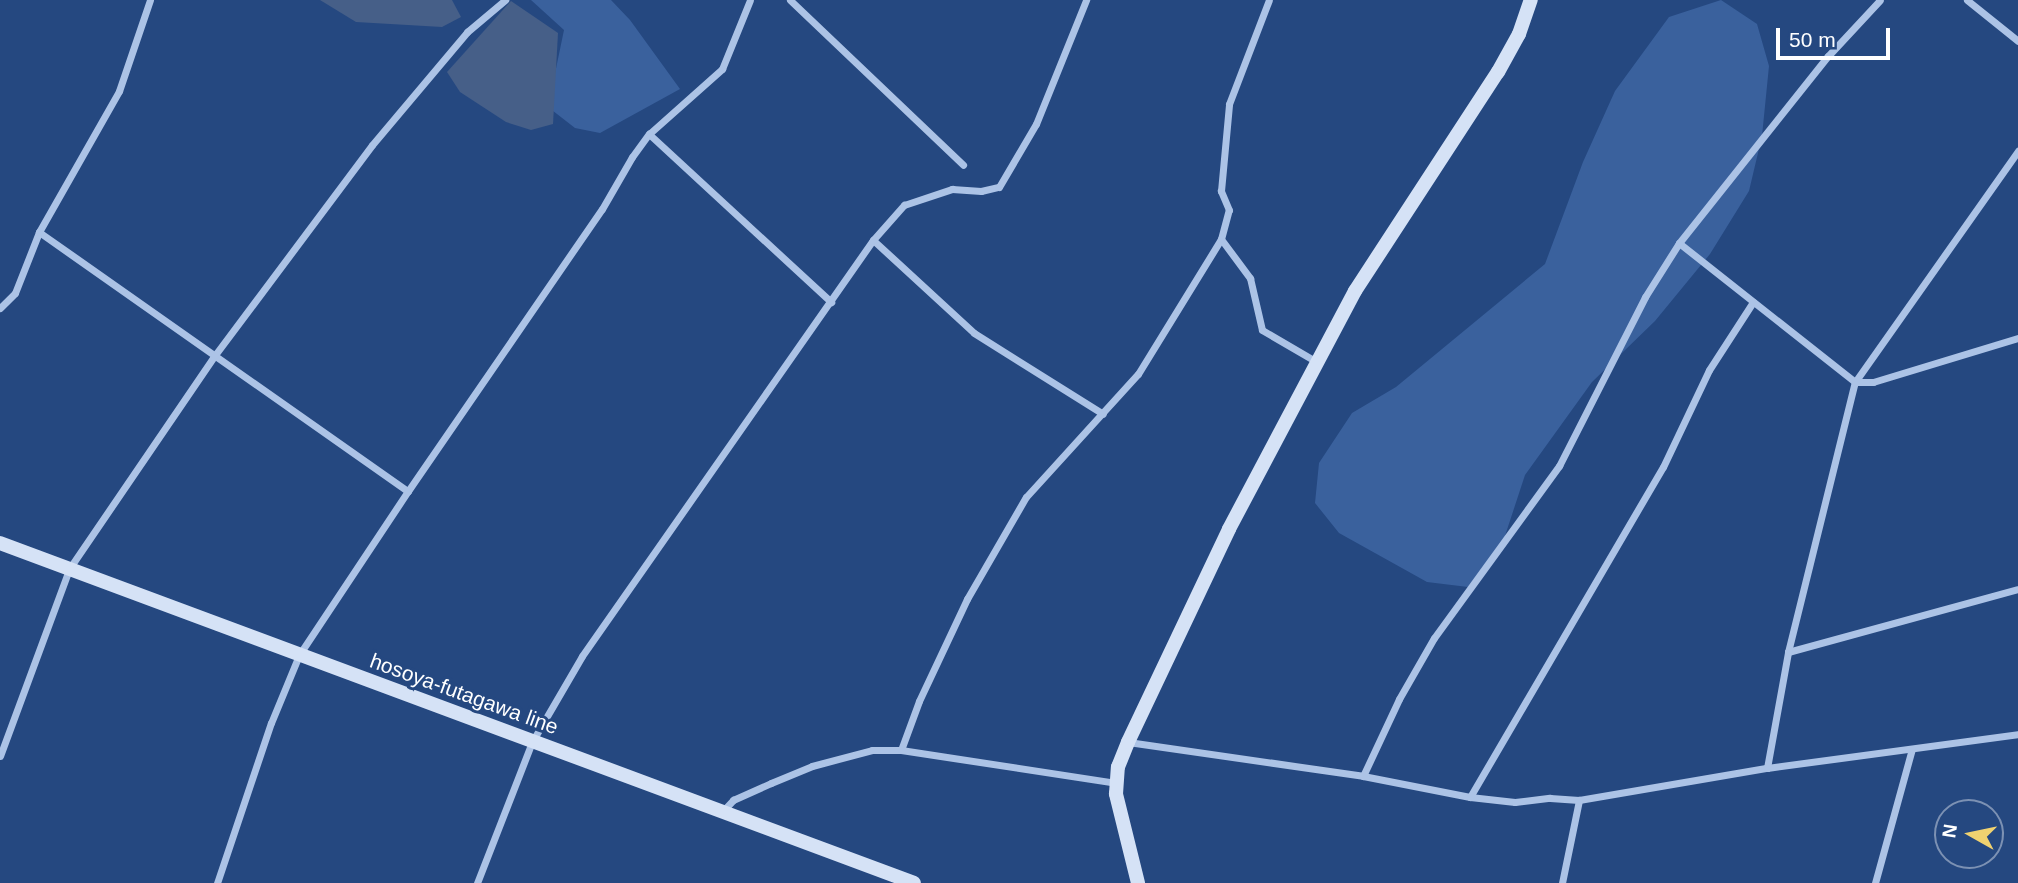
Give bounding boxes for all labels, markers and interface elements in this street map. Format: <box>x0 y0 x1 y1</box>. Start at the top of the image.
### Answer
scale bar <box>1780 14 1894 58</box>
text: 50 m <box>1789 28 1836 51</box>
street label: hosoya-futagawa line <box>366 648 562 740</box>
north arrow <box>1934 799 2004 869</box>
text: N <box>1938 823 1961 839</box>

